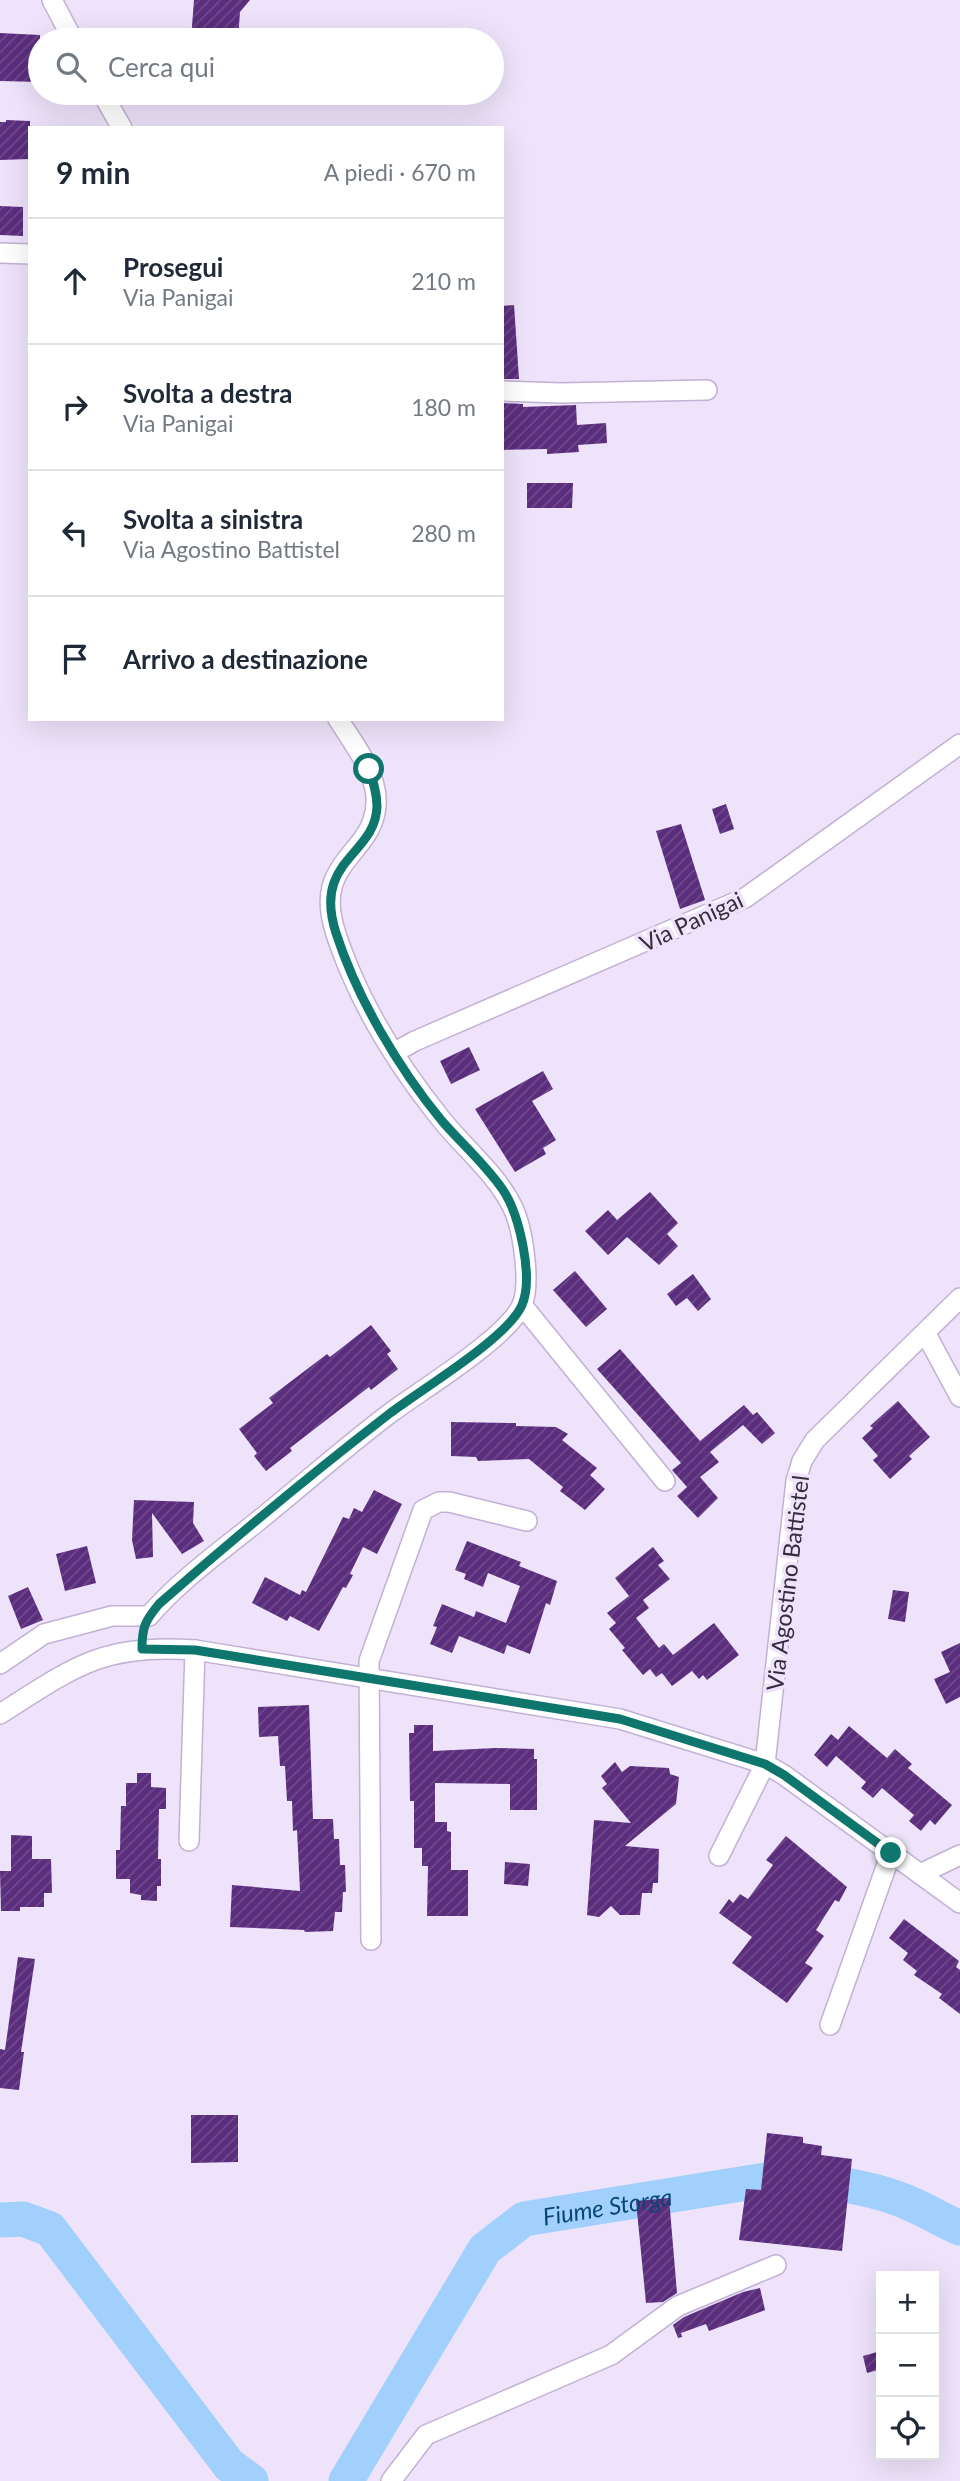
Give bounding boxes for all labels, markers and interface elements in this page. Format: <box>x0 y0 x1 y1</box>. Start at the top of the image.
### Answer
search box <box>28 28 504 105</box>
icon: search <box>52 48 90 86</box>
text: Cerca qui <box>108 51 215 83</box>
text: 9 min <box>56 154 130 190</box>
text: A piedi · 670 m <box>324 158 476 186</box>
text: Prosegui <box>123 251 223 283</box>
icon: ahead <box>56 262 94 300</box>
text: 210 m <box>411 267 476 295</box>
text: Via Panigai <box>123 283 234 311</box>
text: Svolta a destra <box>123 377 293 409</box>
icon: right <box>56 388 94 426</box>
text: 180 m <box>411 393 476 421</box>
text: Via Panigai <box>123 409 234 437</box>
text: Svolta a sinistra <box>123 503 303 535</box>
icon: left <box>56 514 94 552</box>
text: 280 m <box>411 519 476 547</box>
text: Via Agostino Battistel <box>123 535 340 563</box>
icon: arrive <box>56 640 94 678</box>
text: Arrivo a destinazione <box>123 643 368 675</box>
route start <box>353 753 384 784</box>
street label: Via Panigai <box>635 885 747 957</box>
street label: Via Agostino Battistel <box>760 1474 814 1692</box>
route end <box>875 1837 906 1868</box>
water label: Fiume Storga <box>540 2181 674 2230</box>
map controls <box>876 2271 939 2460</box>
button: + <box>876 2271 939 2334</box>
button: − <box>876 2334 939 2397</box>
button: locate <box>876 2397 939 2460</box>

